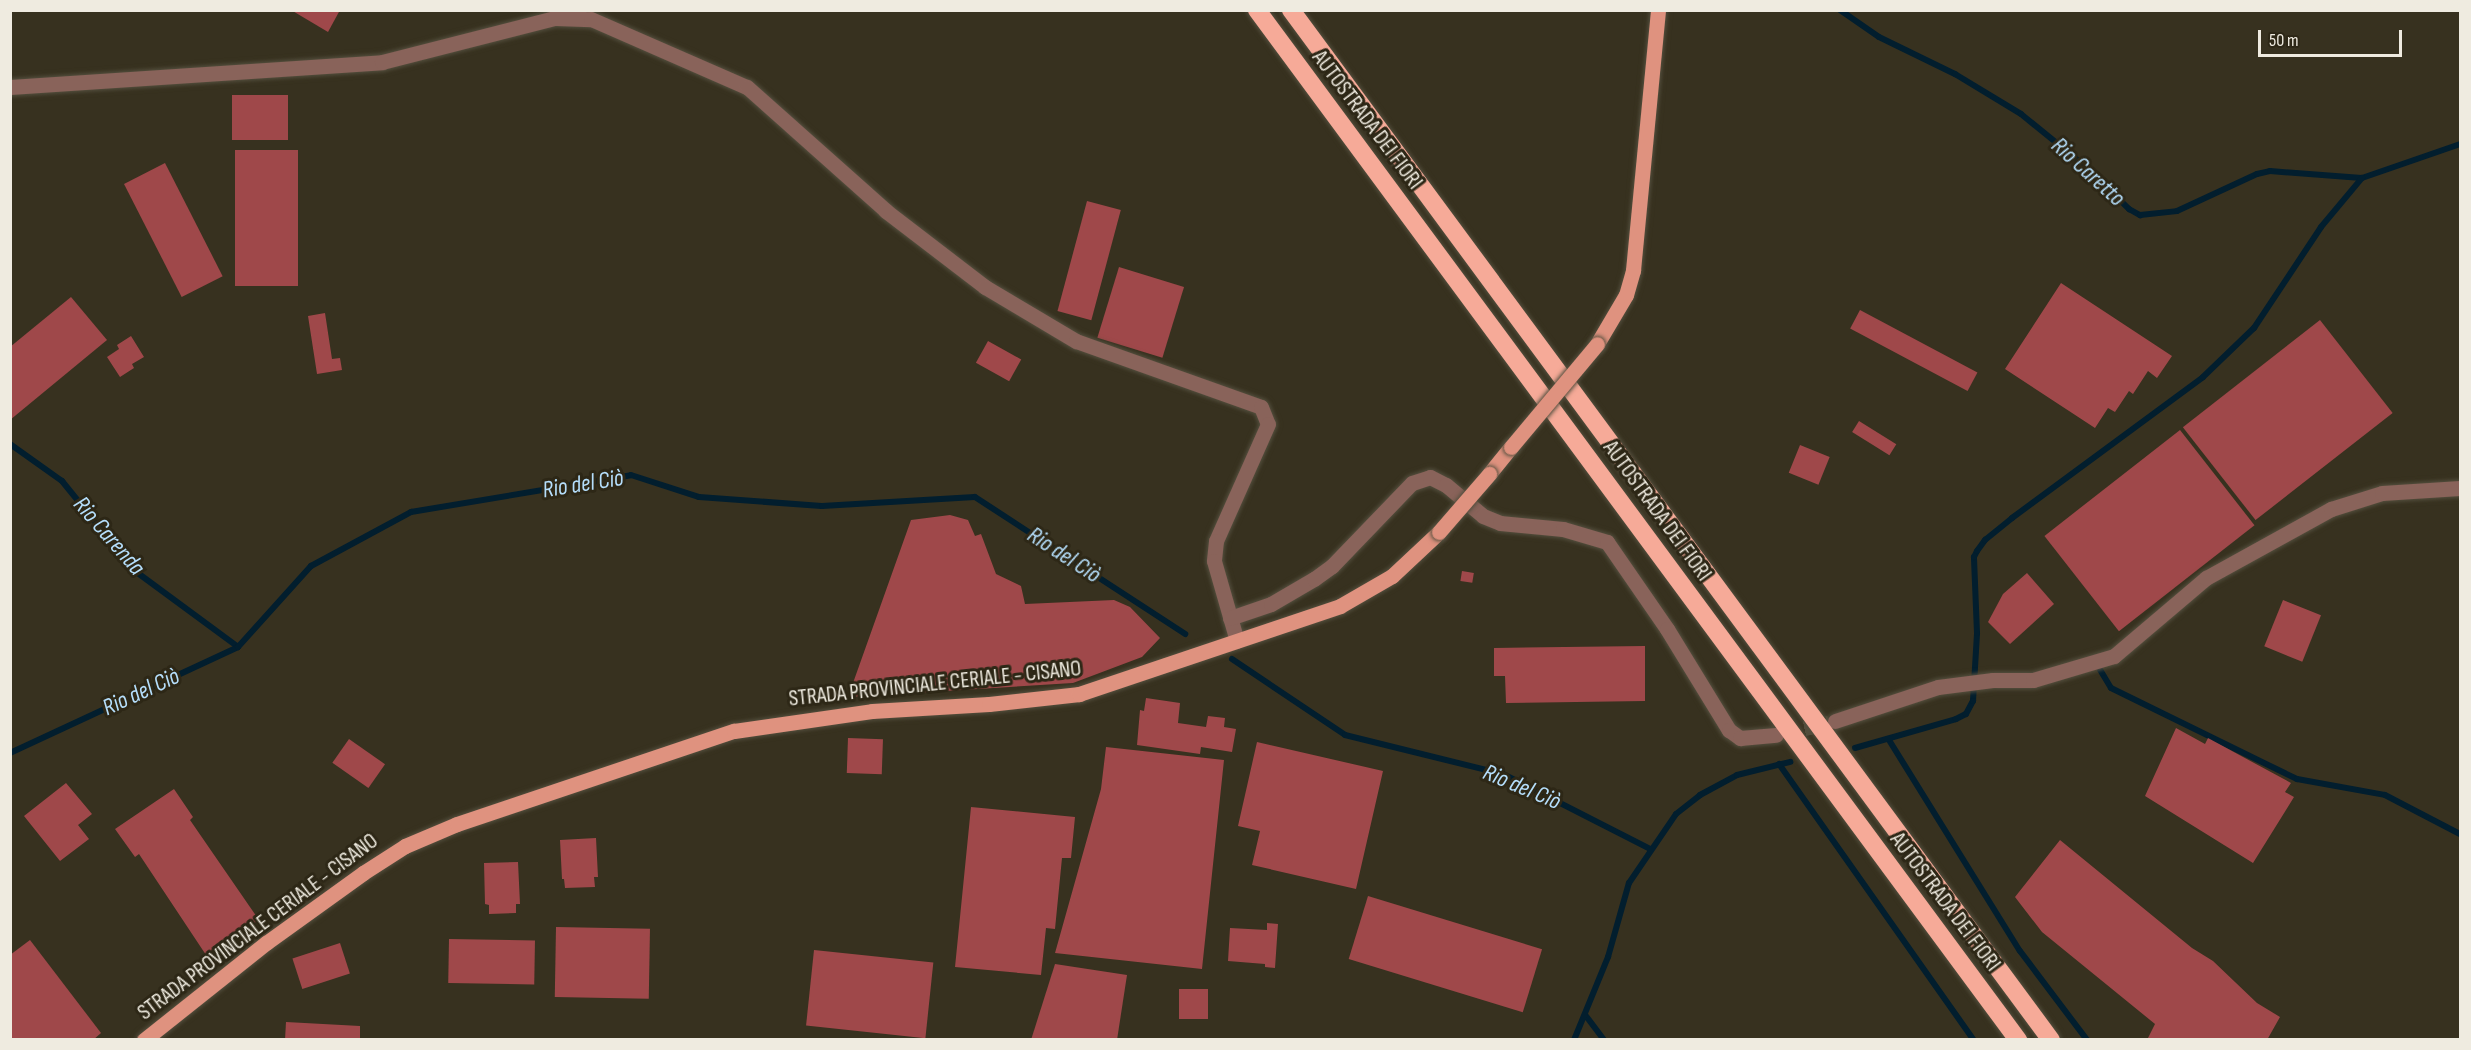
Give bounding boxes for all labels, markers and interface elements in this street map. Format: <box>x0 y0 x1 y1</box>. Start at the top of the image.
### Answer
scale bar <box>2261 18 2405 56</box>
text: 50 m <box>2269 30 2299 51</box>
street label: AUTOSTRADA DEI FIORI <box>1306 45 1428 195</box>
water label: Rio Caretto <box>2045 131 2131 213</box>
street label: AUTOSTRADA DEI FIORI <box>1597 436 1717 586</box>
water label: Rio del Ciò <box>540 463 626 505</box>
water label: Rio Carenda <box>67 491 151 581</box>
water label: Rio del Ciò <box>1022 521 1106 589</box>
street label: STRADA PROVINCIALE CERIALE - CISANO <box>787 656 1083 712</box>
water label: Rio del Ciò <box>98 662 184 722</box>
water label: Rio del Ciò <box>1479 758 1565 816</box>
street label: AUTOSTRADA DEI FIORI <box>1884 827 2006 977</box>
street label: STRADA PROVINCIALE CERIALE - CISANO <box>133 828 383 1026</box>

